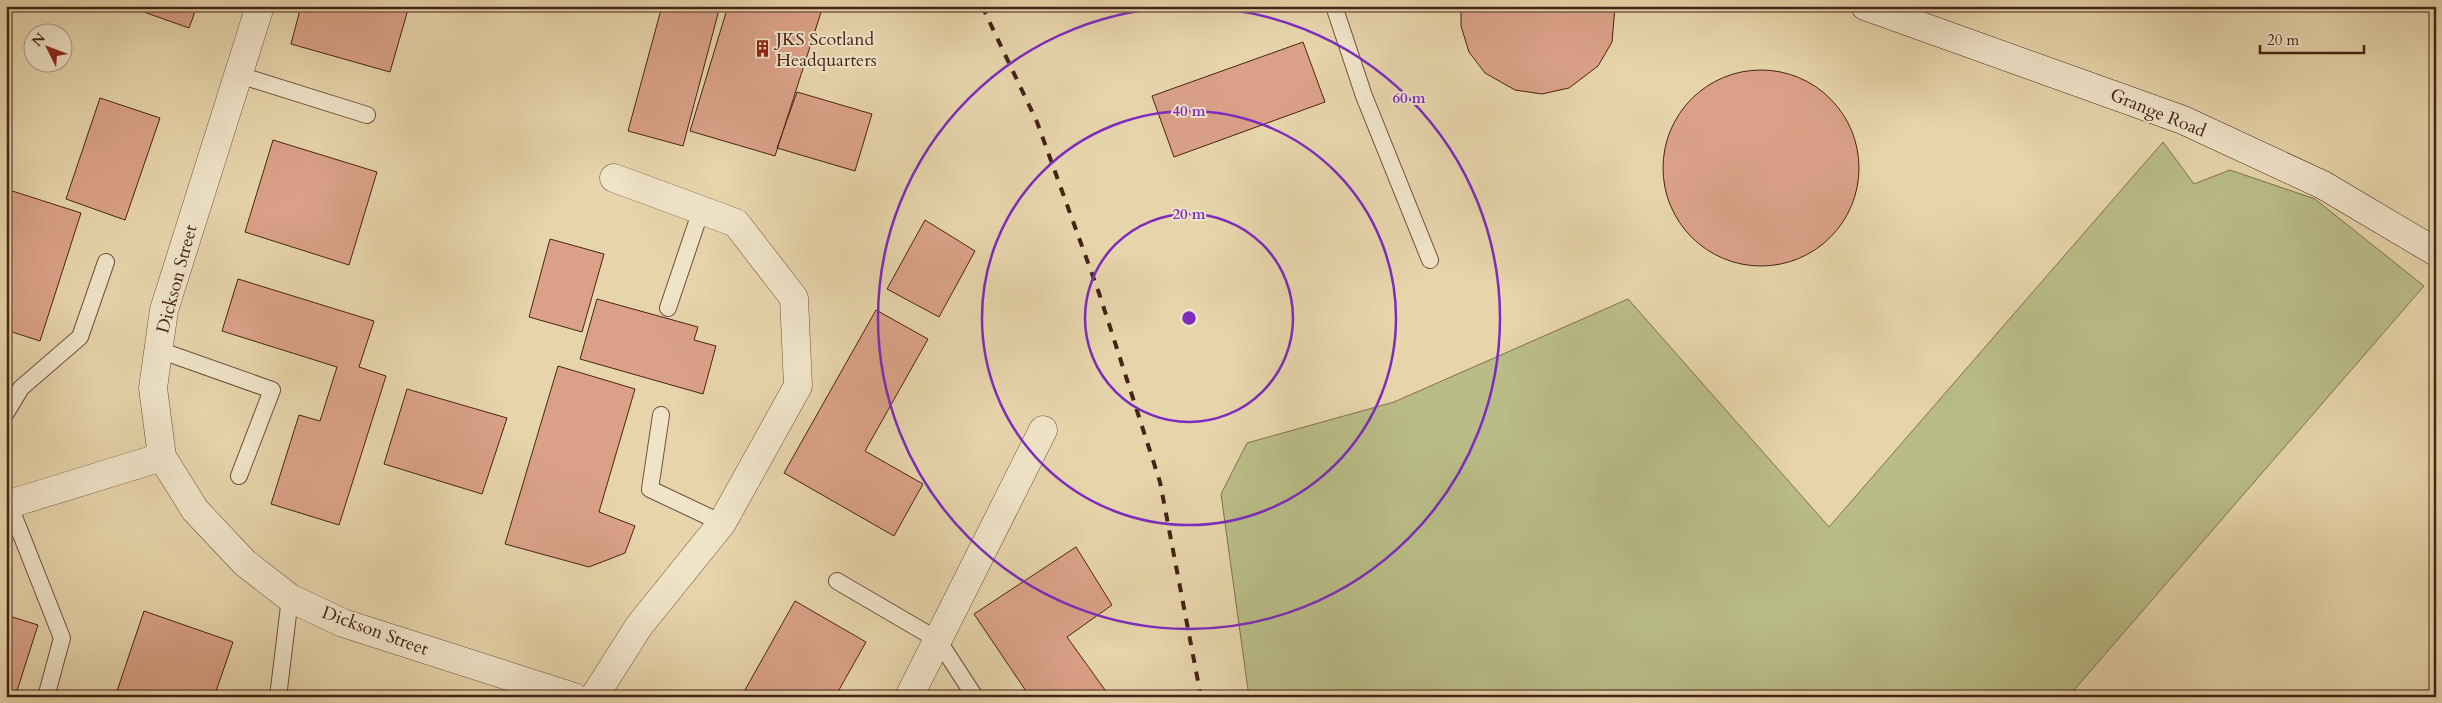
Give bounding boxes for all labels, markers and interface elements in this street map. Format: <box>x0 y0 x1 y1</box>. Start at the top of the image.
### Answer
north arrow <box>22 22 72 72</box>
scale bar <box>2260 22 2363 54</box>
place label: JKS Scotland Headquarters <box>773 27 877 73</box>
text: N <box>28 29 50 51</box>
text: 20 m <box>2267 30 2299 50</box>
building icon: JKS Scotland Headquarters <box>752 39 772 59</box>
street label: Grange Road <box>2106 82 2210 144</box>
text: 60 m <box>1392 88 1426 108</box>
text: 40 m <box>1172 101 1206 121</box>
text: 20 m <box>1172 204 1206 224</box>
street label: Dickson Street <box>150 222 204 336</box>
centre of rings <box>1180 309 1198 327</box>
street label: Dickson Street <box>318 600 432 662</box>

